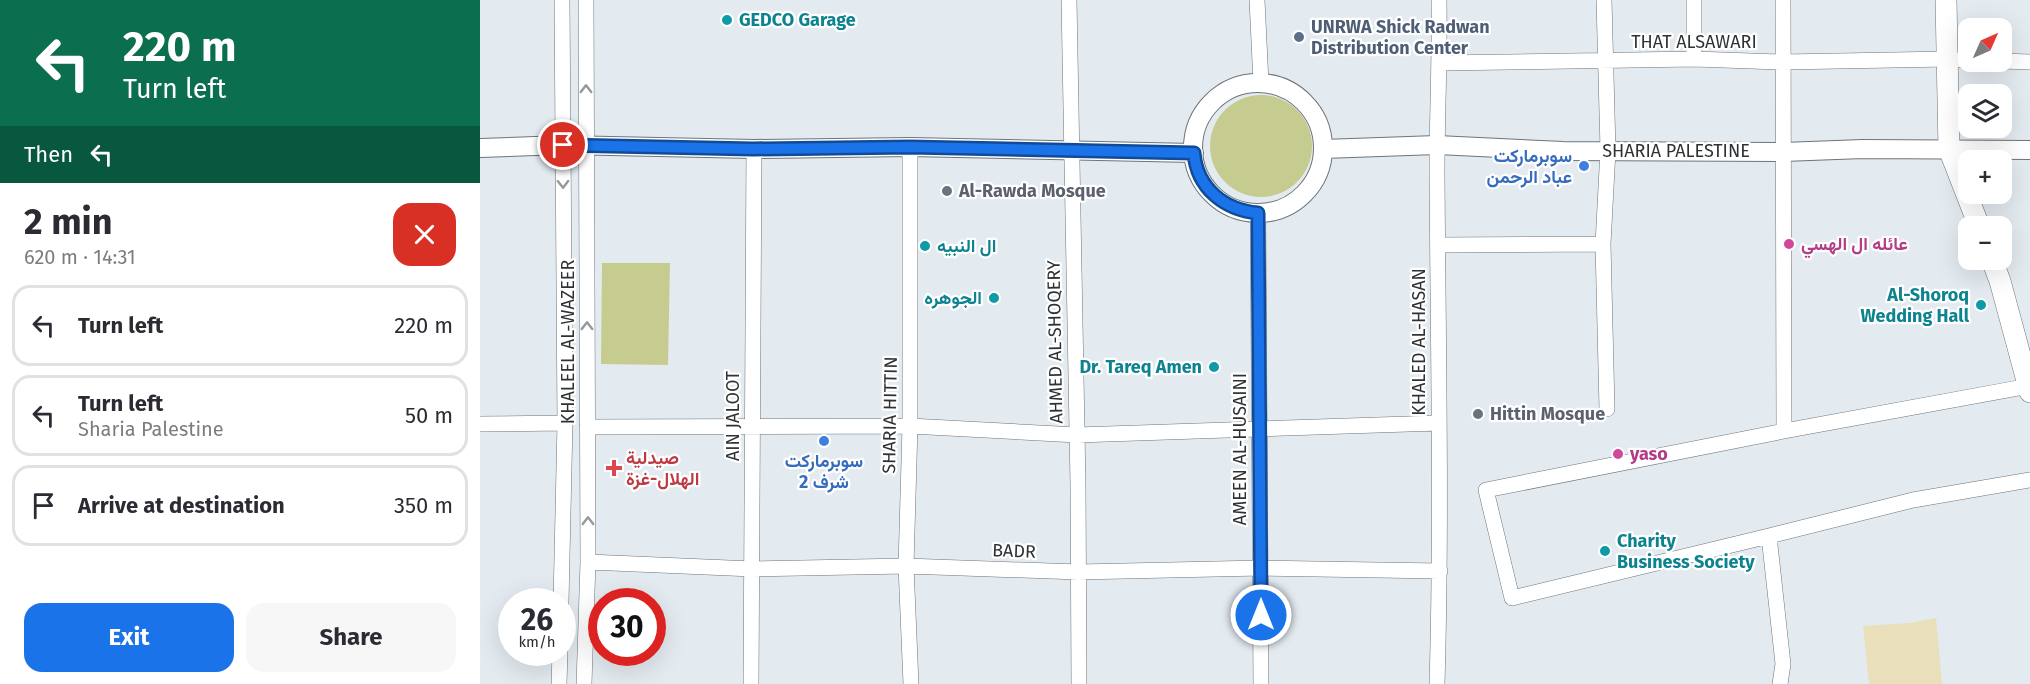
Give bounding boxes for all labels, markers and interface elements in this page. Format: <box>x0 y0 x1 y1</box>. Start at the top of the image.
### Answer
place label: GEDCO Garage <box>739 9 856 31</box>
marker: GEDCO Garage <box>720 13 734 27</box>
place label: UNRWA Shick Radwan Distribution Center <box>1311 16 1490 59</box>
north arrow <box>1958 18 2012 72</box>
map controls <box>1958 18 2012 270</box>
text: 220 m <box>123 22 236 72</box>
icon: left <box>24 24 102 102</box>
marker: UNRWA Shick Radwan Distribution Center <box>1292 30 1306 44</box>
street label: THAT ALSAWARI <box>1631 31 1757 53</box>
text: Turn left <box>123 73 226 105</box>
one-way arrow <box>580 84 592 93</box>
button: layers <box>1958 84 2012 138</box>
pin <box>537 119 588 170</box>
icon: arrive <box>546 128 579 161</box>
icon: left <box>85 138 118 171</box>
street label: SHARIA PALESTINE <box>1602 140 1750 162</box>
text: Then <box>24 141 73 168</box>
place label: سوبرماركت عباد الرحمن <box>1486 145 1572 188</box>
button: + <box>1958 150 2012 204</box>
marker: سوبرماركت عباد الرحمن <box>1577 159 1591 173</box>
one-way arrow <box>557 180 569 189</box>
place label: Al-Rawda Mosque <box>958 180 1106 202</box>
marker: Al-Rawda Mosque <box>940 184 954 198</box>
text: 2 min <box>24 200 113 244</box>
button: close <box>393 203 456 266</box>
button: − <box>1958 216 2012 270</box>
place label: عائله ال الهسي <box>1801 233 1908 259</box>
place label: ال النبيه <box>937 235 996 257</box>
marker: عائله ال الهسي <box>1782 237 1796 251</box>
marker: ال النبيه <box>918 239 932 253</box>
text: 620 m · 14:31 <box>24 245 136 269</box>
street label: KHALEEL AL-WAZEER <box>557 260 579 424</box>
street label: AHMED AL-SHOQERY <box>1043 260 1067 424</box>
street label: KHALED AL-HASAN <box>1408 268 1430 416</box>
place label: Al-Shoroq Wedding Hall <box>1860 284 1970 327</box>
place label: الجوهره <box>924 287 982 309</box>
marker: الجوهره <box>987 291 1001 305</box>
marker: Al-Shoroq Wedding Hall <box>1974 298 1988 312</box>
icon: left <box>27 309 60 342</box>
text: Turn left <box>78 312 163 339</box>
text: 220 m <box>394 312 453 339</box>
one-way arrow <box>581 321 593 330</box>
street label: SHARIA HITTIN <box>878 356 902 474</box>
place label: Dr. Tareq Amen <box>1079 356 1202 378</box>
marker: Dr. Tareq Amen <box>1207 360 1221 374</box>
street label: AIN JALOOT <box>722 370 744 461</box>
street label: AMEEN AL-HUSAINI <box>1229 373 1251 525</box>
text: Turn left <box>78 390 163 417</box>
icon: left <box>27 399 60 432</box>
text: 50 m <box>405 402 453 429</box>
place label: Hittin Mosque <box>1490 403 1605 425</box>
marker: Hittin Mosque <box>1471 407 1485 421</box>
text: Sharia Palestine <box>78 417 224 441</box>
marker: سوبرماركت شرف 2 <box>817 434 831 448</box>
place label: yaso <box>1629 443 1668 465</box>
place label: صيدلية الهلال-غزة <box>626 447 699 490</box>
marker: yaso <box>1611 447 1625 461</box>
place label: سوبرماركت شرف 2 <box>785 450 863 493</box>
marker: صيدلية الهلال-غزة <box>607 461 621 475</box>
icon: arrive <box>27 489 60 522</box>
text: Arrive at destination <box>78 492 285 519</box>
text: 350 m <box>394 492 453 519</box>
one-way arrow <box>582 516 594 525</box>
place label: Charity Business Society <box>1617 530 1755 573</box>
street label: BADR <box>992 539 1036 563</box>
marker: Charity Business Society <box>1598 544 1612 558</box>
position arrow <box>1229 583 1293 647</box>
speed limit sign: 30 <box>588 588 666 666</box>
text: 26 <box>521 602 553 638</box>
button: Exit <box>24 603 234 672</box>
button: Share <box>246 603 456 672</box>
text: km/h <box>518 633 556 651</box>

